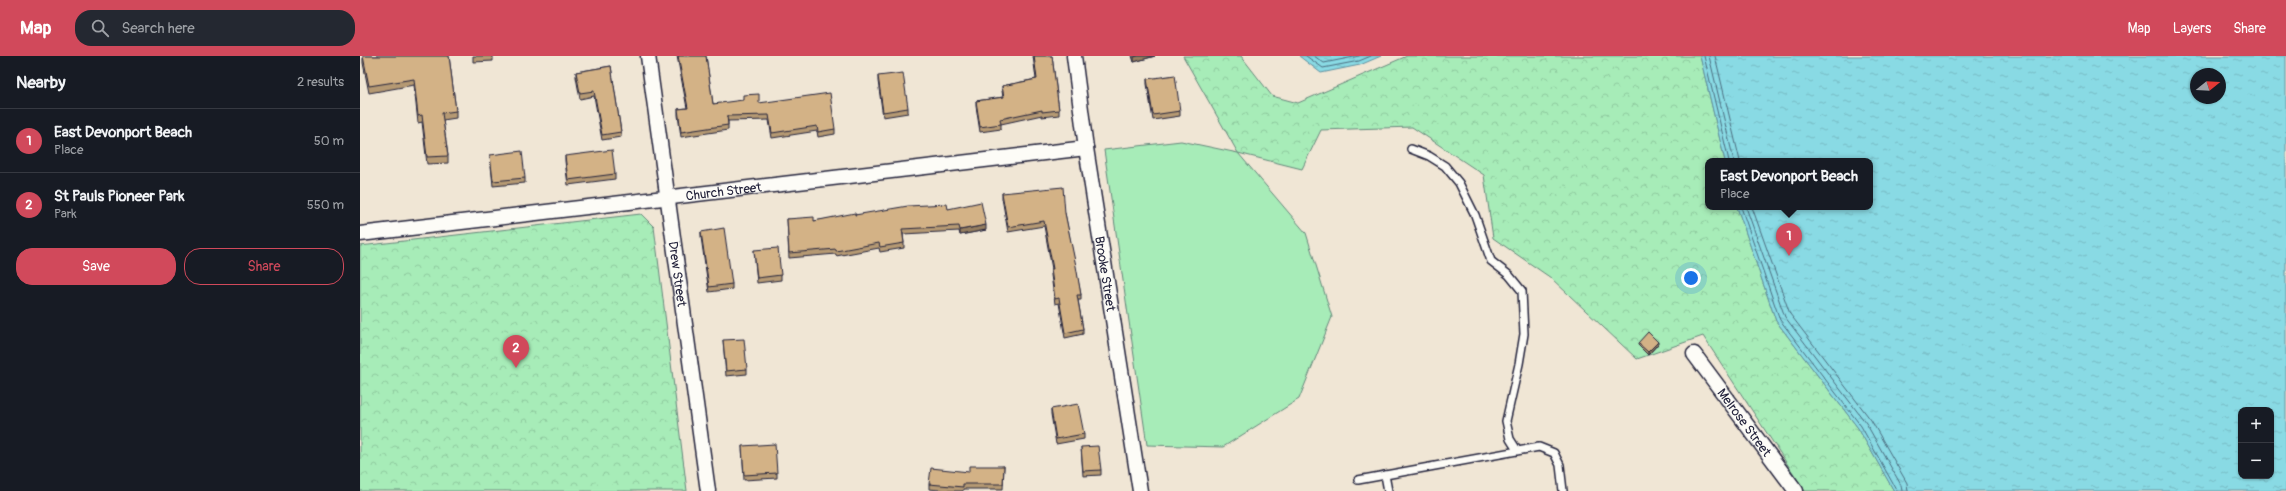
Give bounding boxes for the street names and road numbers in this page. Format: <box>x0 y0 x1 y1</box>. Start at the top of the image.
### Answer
street label: Church Street <box>685 179 763 204</box>
street label: Brooke Street <box>1091 235 1119 313</box>
street label: Drew Street <box>665 240 690 309</box>
street label: Melrose Street <box>1713 386 1775 461</box>

